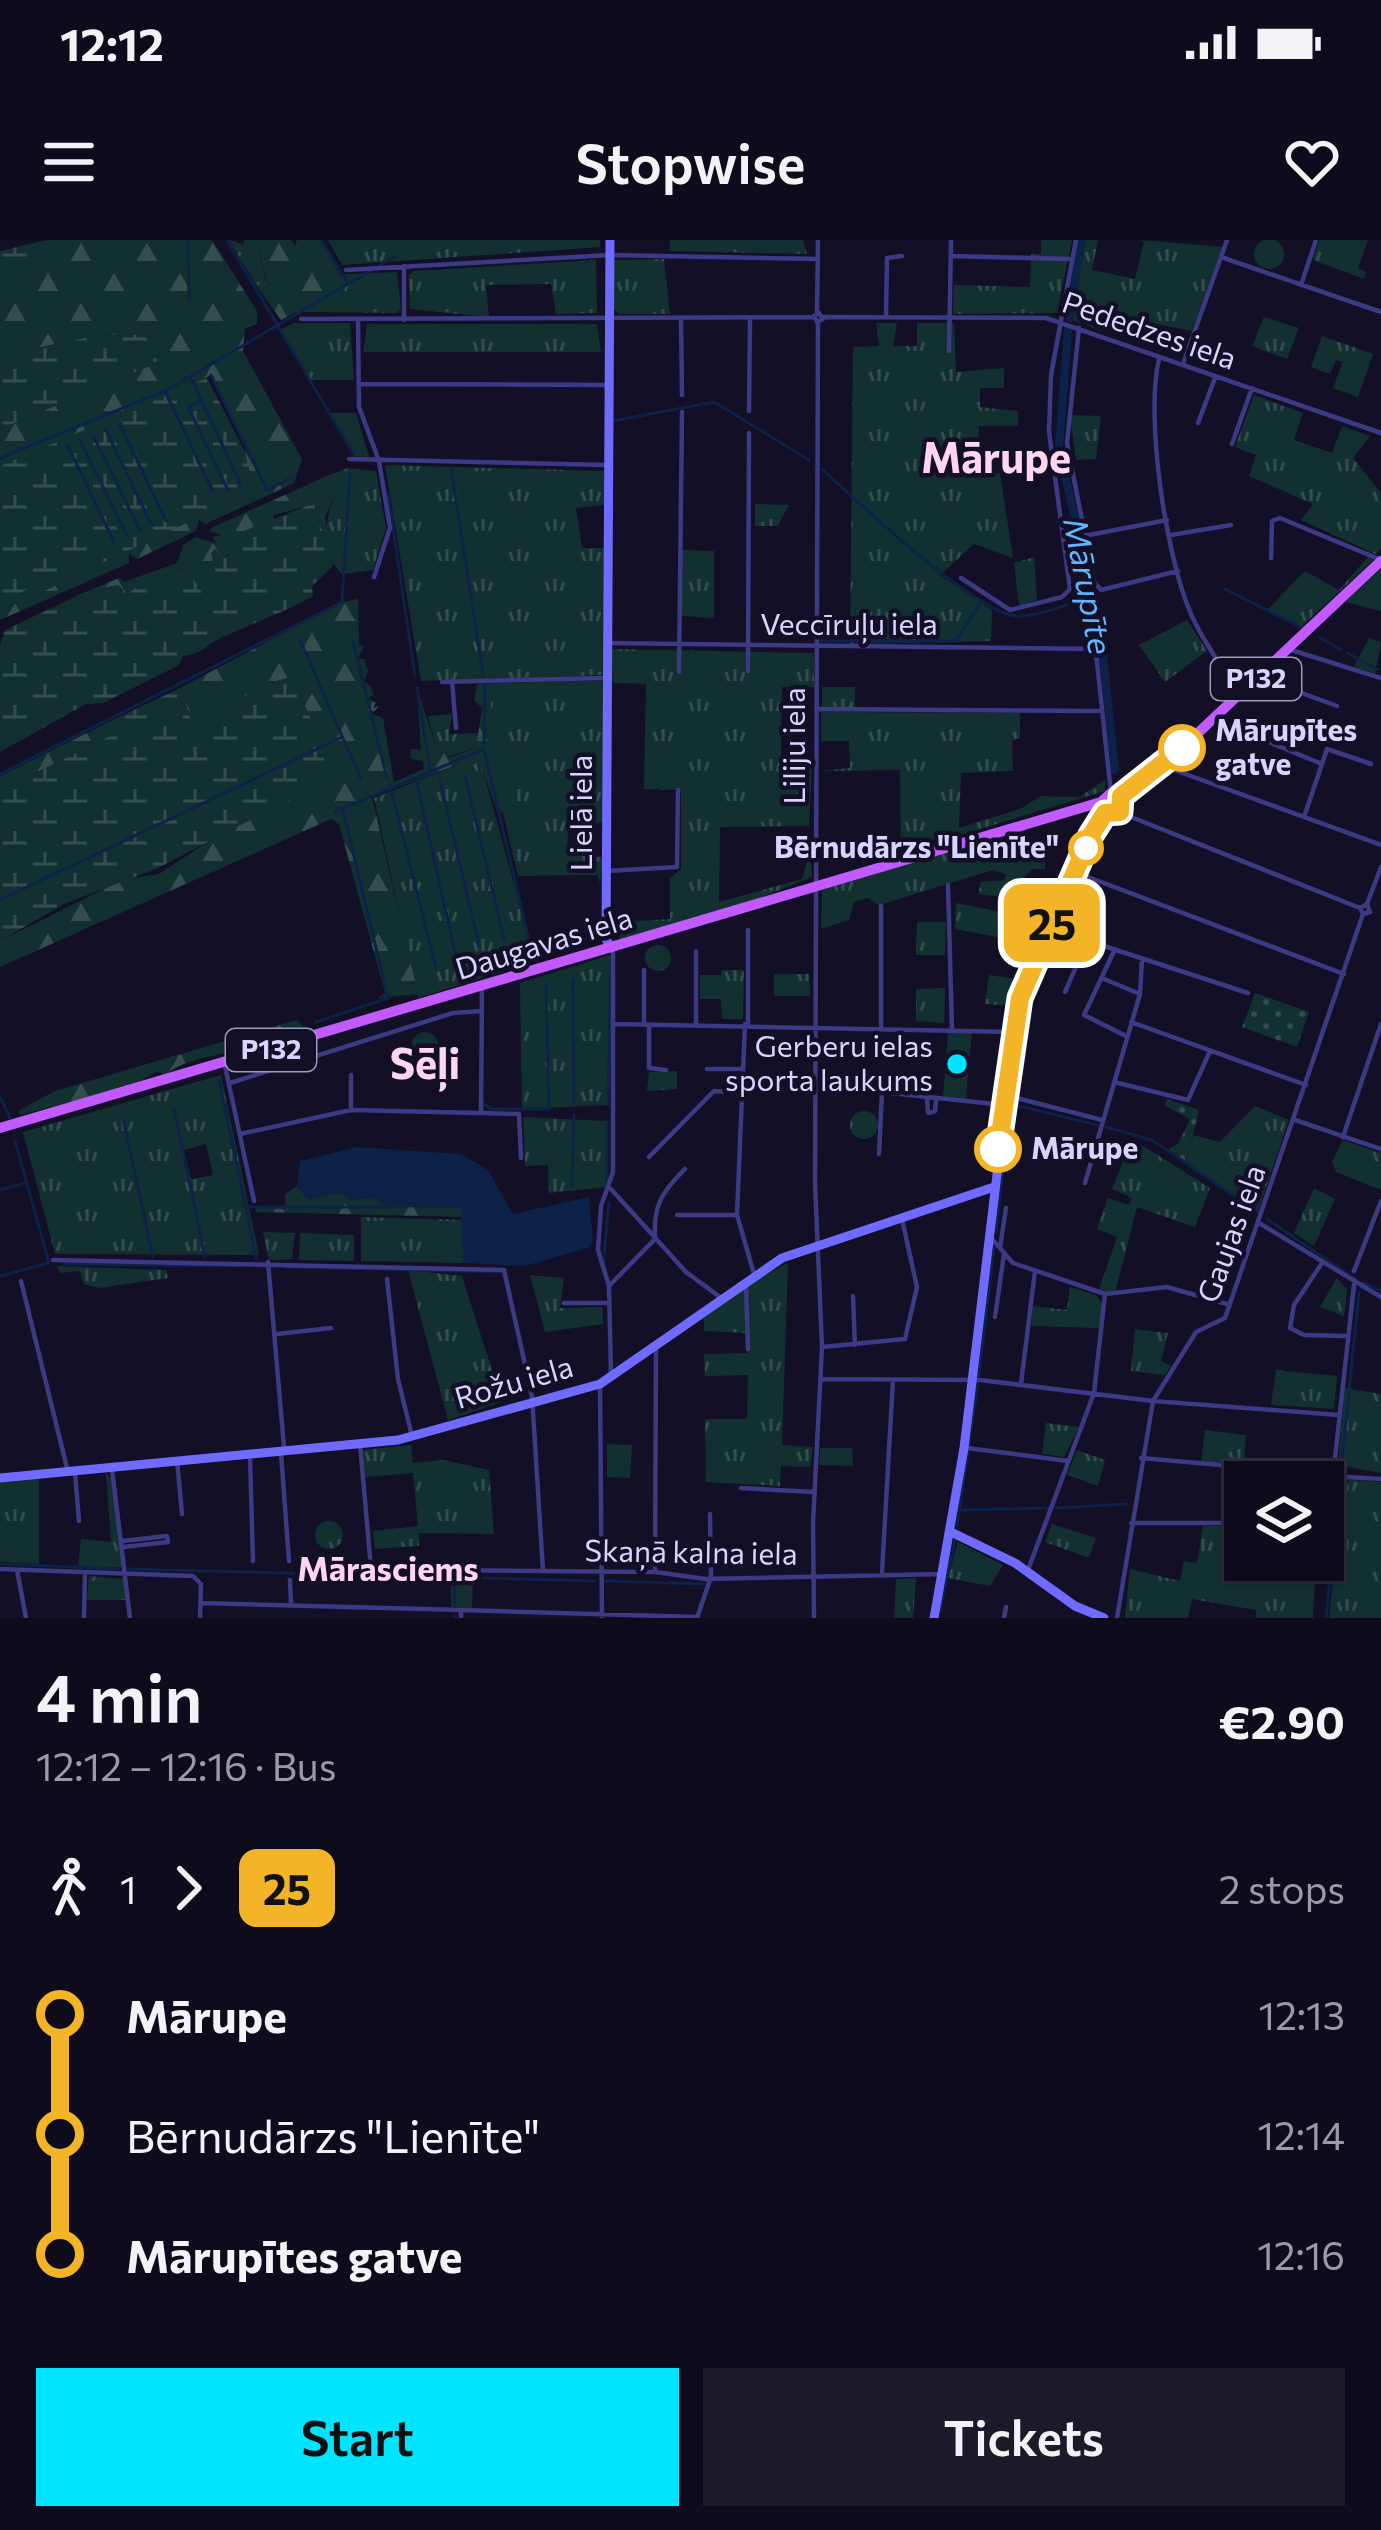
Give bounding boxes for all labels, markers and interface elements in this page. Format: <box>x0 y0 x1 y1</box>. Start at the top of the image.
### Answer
text: 12:12 <box>60 15 164 70</box>
icon: menu <box>36 129 102 195</box>
text: Stopwise <box>576 129 805 195</box>
icon: heart <box>1279 129 1345 195</box>
street label: Pededzes iela <box>1058 282 1242 376</box>
district label: Mārupe <box>921 430 1071 482</box>
water label: Mārupīte <box>1056 514 1123 658</box>
street label: Veccīruļu iela <box>760 604 938 644</box>
road number: P132 <box>1211 658 1301 700</box>
street label: Liliju iela <box>774 687 811 805</box>
place label: Mārupītes gatve <box>1215 710 1357 781</box>
marker: Mārupītes gatve <box>1160 726 1204 770</box>
street label: Lielā iela <box>561 755 598 871</box>
place label: Bērnudārzs "Lienīte" <box>774 827 1059 864</box>
marker: Bērnudārzs "Lienīte" <box>1070 832 1102 864</box>
line badge: 25 <box>998 884 1106 962</box>
street label: Daugavas iela <box>450 897 636 986</box>
text: 25 <box>1028 897 1076 949</box>
place label: Gerberu ielas sporta laukums <box>725 1026 933 1097</box>
road number: P132 <box>226 1029 316 1071</box>
district label: Sēļi <box>390 1036 460 1092</box>
marker: Gerberu ielas sporta laukums <box>944 1051 970 1077</box>
marker: Mārupe <box>976 1127 1020 1171</box>
place label: Mārupe <box>1031 1128 1138 1165</box>
street label: Gaujas iela <box>1188 1159 1272 1307</box>
street label: Rožu iela <box>450 1346 577 1415</box>
map controls <box>1224 1461 1344 1581</box>
button: layers <box>1224 1461 1344 1581</box>
street label: Skaņā kalna iela <box>584 1530 798 1574</box>
district label: Mārasciems <box>297 1547 479 1588</box>
text: 4 min <box>36 1655 202 1736</box>
text: €2.90 <box>1219 1693 1345 1748</box>
text: 12:12 – 12:16 · Bus <box>36 1741 336 1789</box>
icon: walk <box>36 1855 102 1921</box>
icon: forward <box>155 1855 221 1921</box>
text: 25 <box>263 1862 311 1914</box>
text: 1 <box>120 1864 137 1912</box>
text: 2 stops <box>1219 1864 1345 1912</box>
text: Mārupe <box>126 1987 287 2042</box>
text: 12:13 <box>1259 1990 1345 2038</box>
text: Bērnudārzs "Lienīte" <box>126 2107 540 2162</box>
text: 12:14 <box>1257 2110 1345 2158</box>
text: Mārupītes gatve <box>126 2227 462 2282</box>
text: 12:16 <box>1257 2230 1345 2278</box>
button: Start <box>36 2368 679 2506</box>
button: Tickets <box>703 2368 1345 2506</box>

